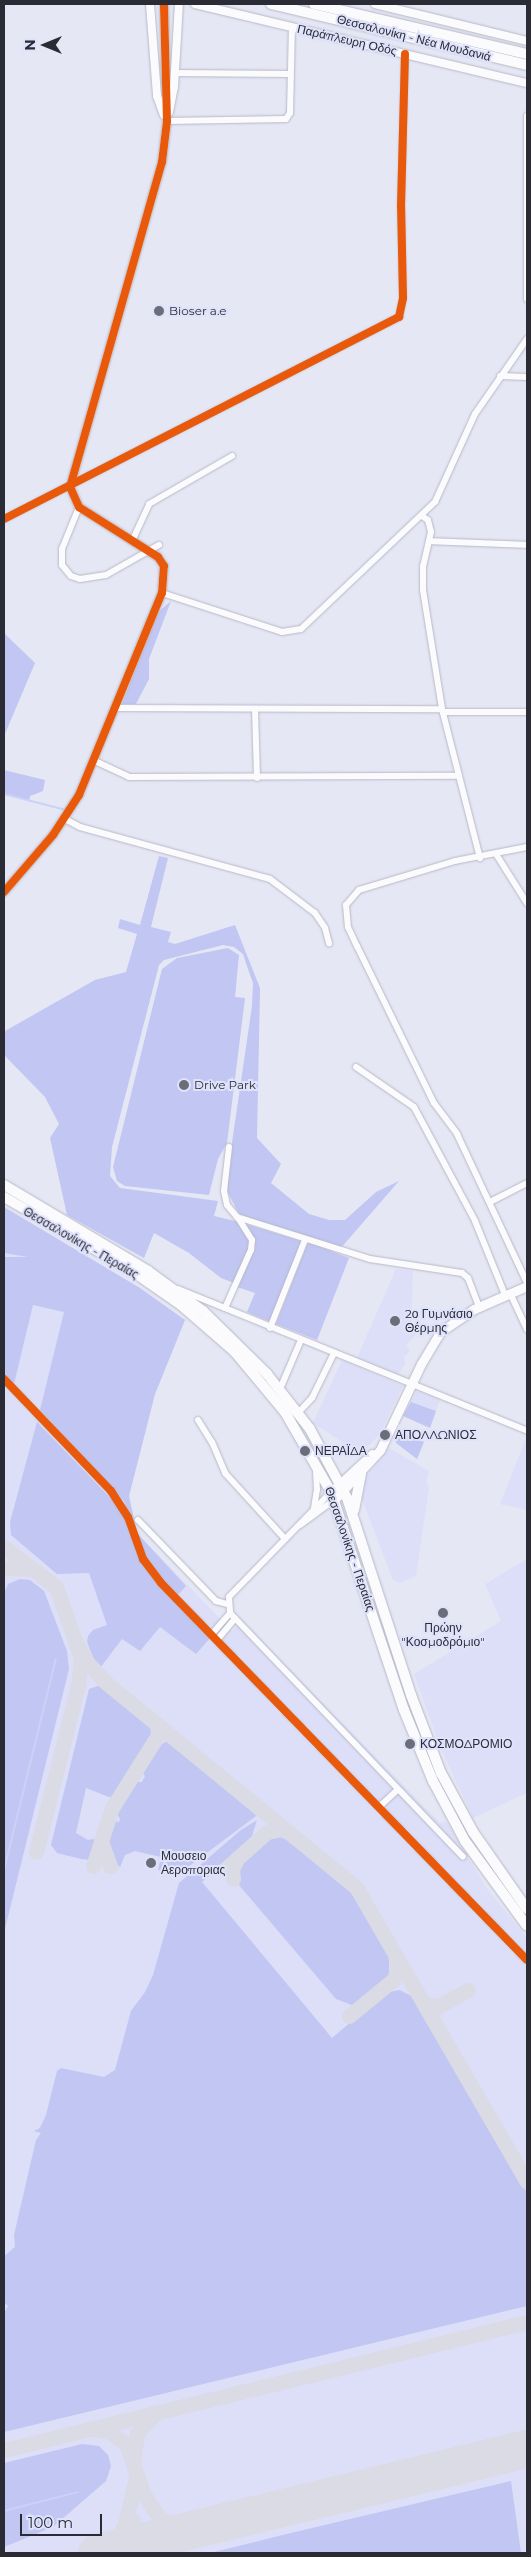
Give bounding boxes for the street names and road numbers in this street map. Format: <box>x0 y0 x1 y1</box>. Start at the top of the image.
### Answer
street label: Θεσσαλονίκη - Νέα Μουδανιά <box>335 12 493 64</box>
street label: Παράπλευρη Οδός <box>296 22 398 58</box>
street label: Θεσσαλονίκης - Περαίας <box>21 1204 141 1282</box>
street label: Θεσσαλονίκης - Περαίας <box>322 1485 378 1613</box>

